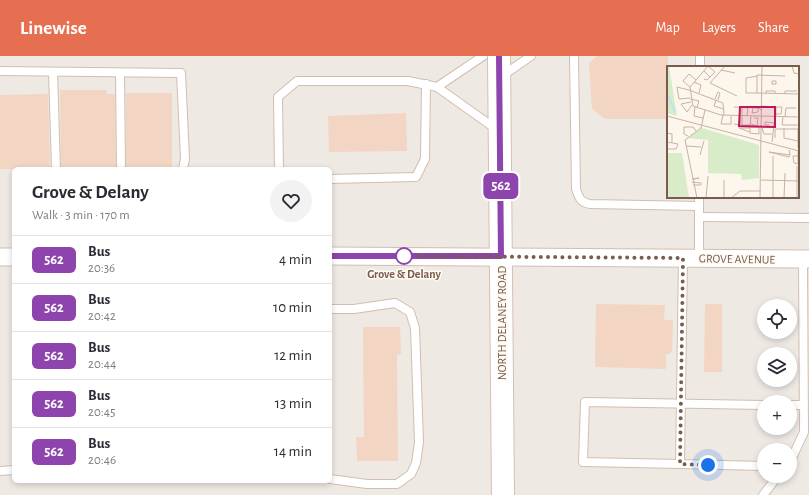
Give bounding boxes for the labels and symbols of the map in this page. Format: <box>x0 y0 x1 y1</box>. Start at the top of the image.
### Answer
inset map <box>667 66 799 198</box>
line badge: 562 <box>478 173 524 199</box>
marker: Grove & Delany <box>395 247 413 265</box>
street label: GROVE AVENUE <box>699 252 776 266</box>
street label: NORTH DELANEY ROAD <box>496 266 508 380</box>
place label: Grove & Delany <box>367 268 441 281</box>
your location <box>698 455 718 475</box>

